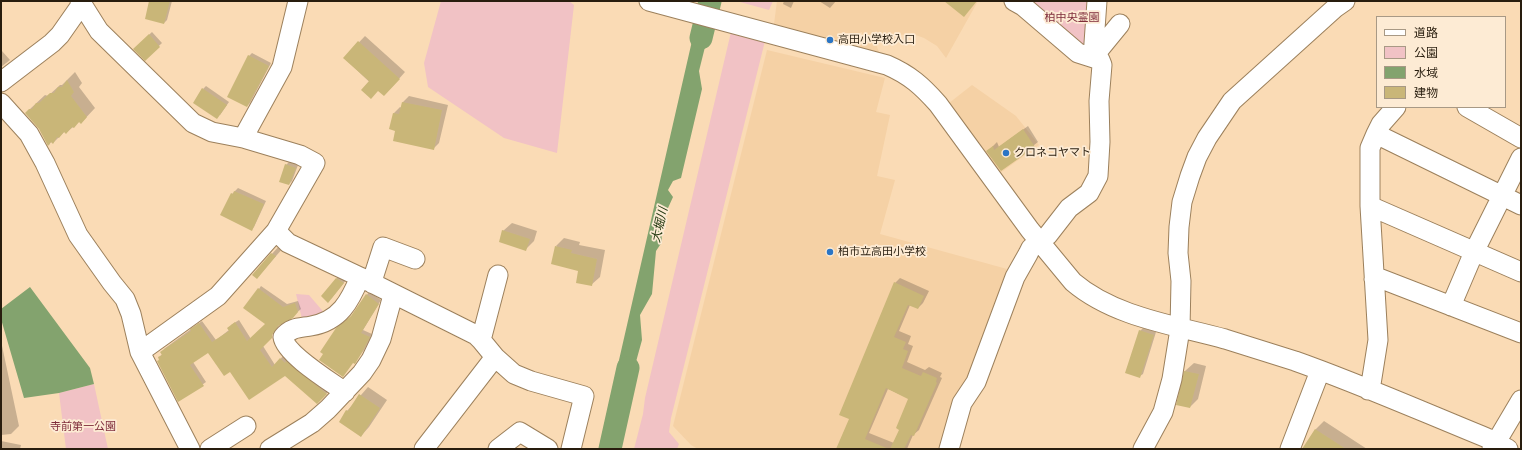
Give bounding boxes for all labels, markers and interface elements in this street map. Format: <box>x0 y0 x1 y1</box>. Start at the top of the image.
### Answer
park label: 柏中央霊園 <box>1045 11 1099 25</box>
legend <box>1376 16 1506 108</box>
text: 道路 <box>1414 24 1438 41</box>
place label: 高田小学校入口 <box>838 33 915 47</box>
marker: 高田小学校入口 <box>825 35 835 45</box>
text: 公園 <box>1414 44 1438 61</box>
text: 水域 <box>1414 64 1438 81</box>
text: 建物 <box>1414 84 1438 101</box>
place label: クロネコヤマト <box>1014 146 1091 160</box>
marker: クロネコヤマト <box>1001 148 1011 158</box>
water label: 大堀川 <box>649 206 671 244</box>
place label: 柏市立高田小学校 <box>838 245 926 259</box>
marker: 柏市立高田小学校 <box>825 247 835 257</box>
park label: 寺前第一公園 <box>50 420 116 434</box>

